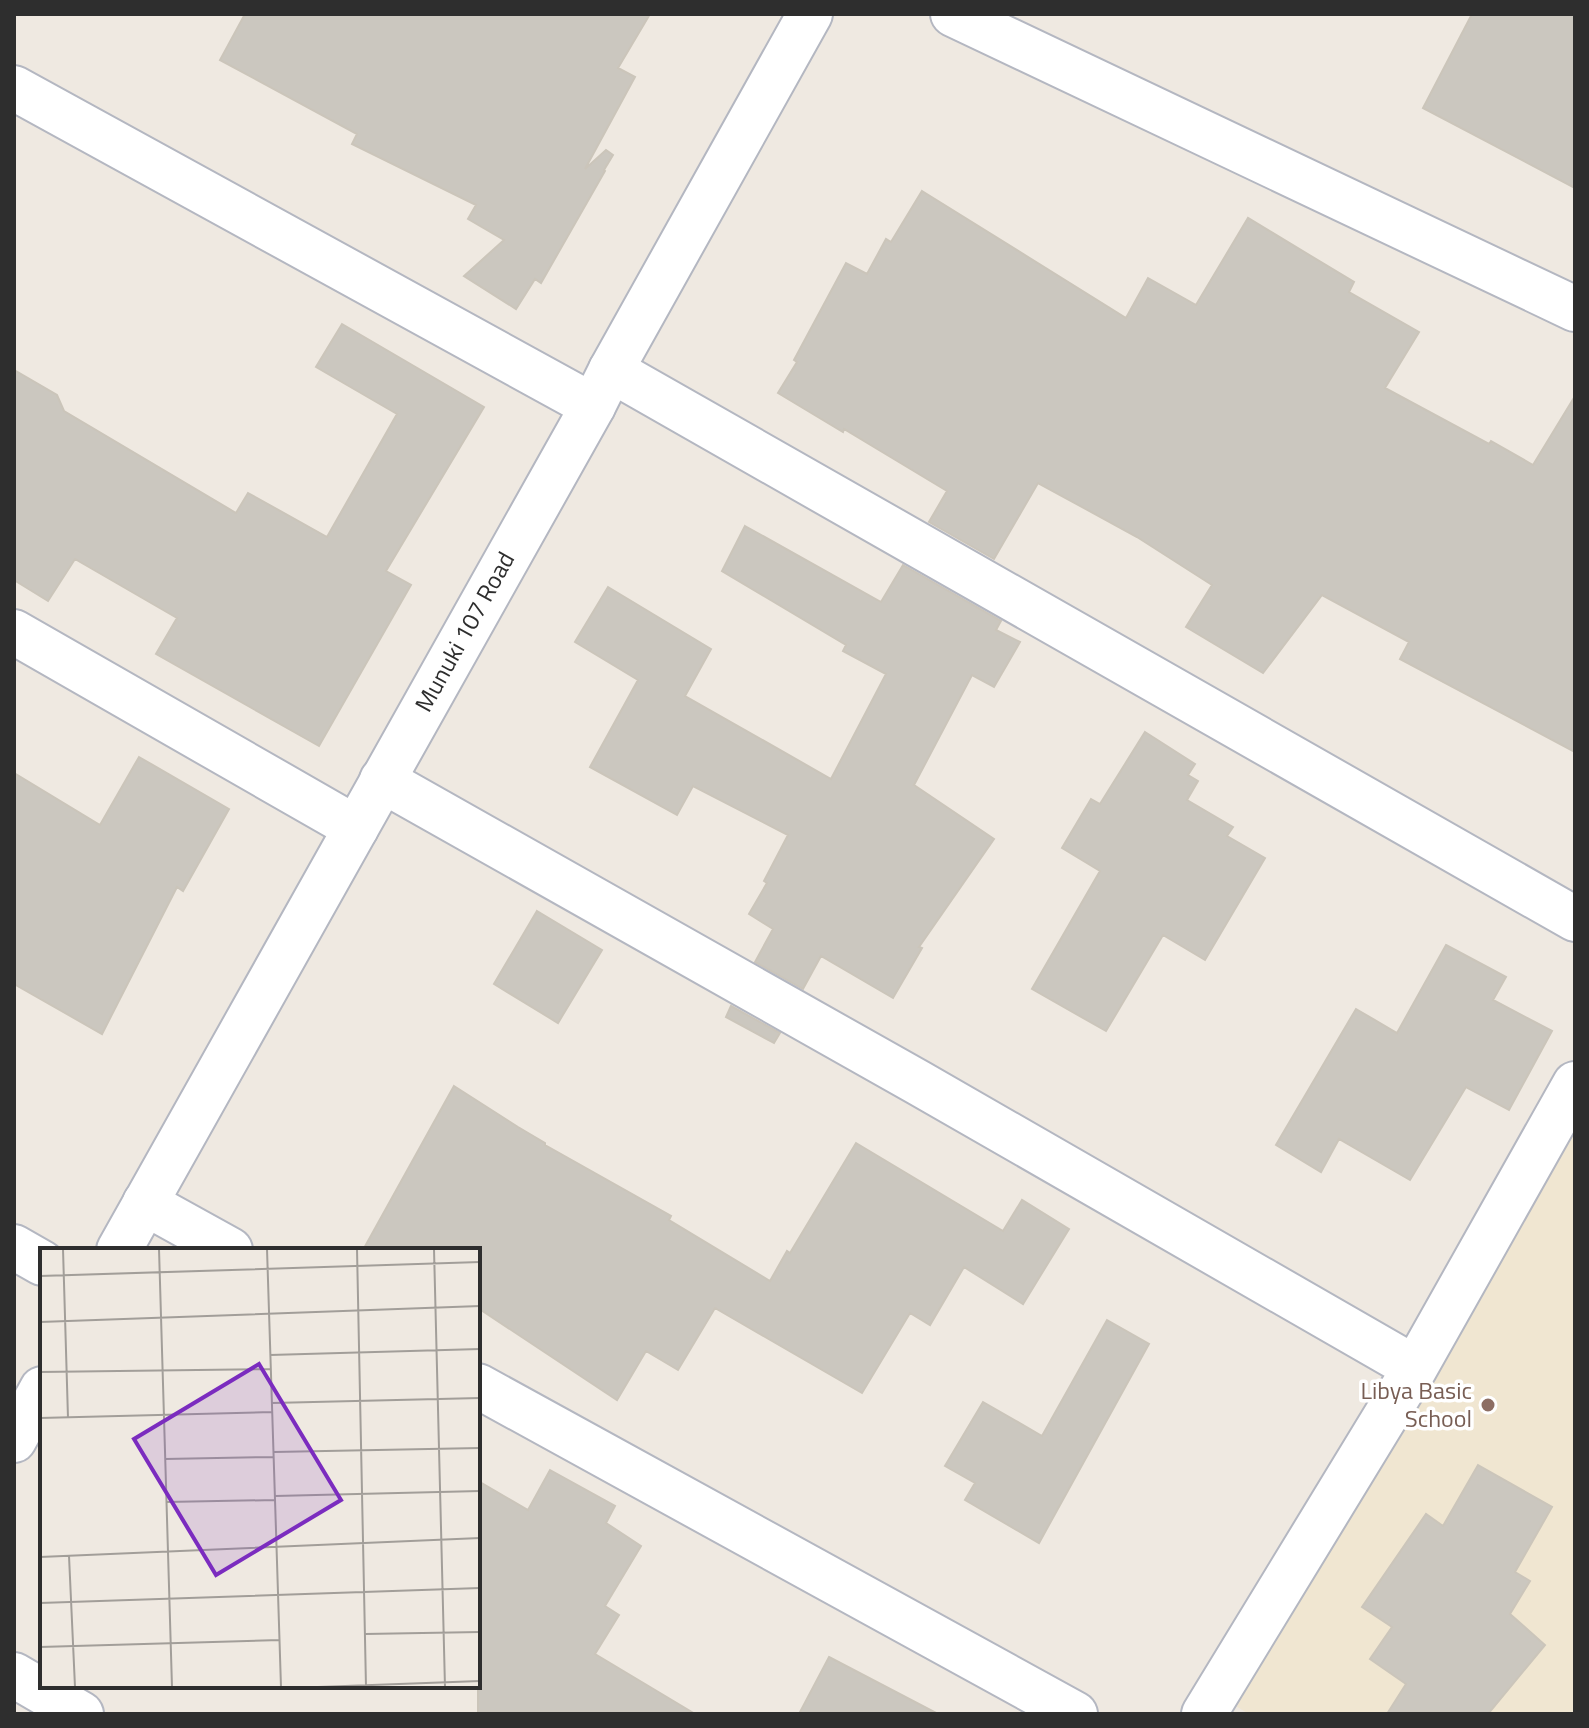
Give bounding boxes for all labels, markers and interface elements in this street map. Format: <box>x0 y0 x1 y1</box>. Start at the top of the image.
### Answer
street label: Munuki 107 Road <box>405 545 523 718</box>
inset map <box>40 1248 480 1688</box>
place label: Libya Basic School <box>1360 1372 1472 1436</box>
marker: Libya Basic School <box>1479 1396 1497 1414</box>

